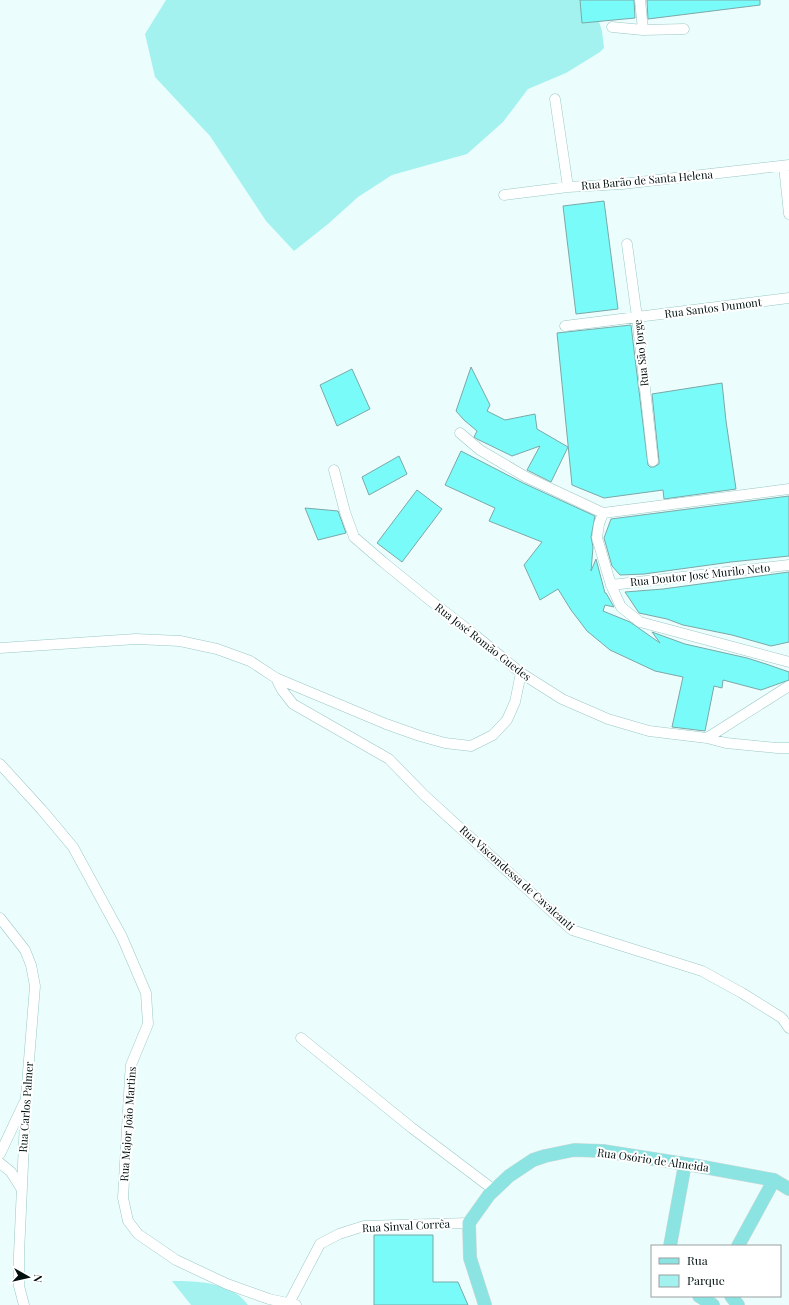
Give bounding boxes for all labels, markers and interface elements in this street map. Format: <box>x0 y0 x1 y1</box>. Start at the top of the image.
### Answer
street label: Rua Barão de Santa Helena <box>581 166 714 193</box>
street label: Rua Santos Dumont <box>663 294 762 321</box>
street label: Rua São Jorge <box>629 318 651 387</box>
street label: Rua Doutor José Murilo Neto <box>629 560 771 589</box>
street label: Rua José Romão Guedes <box>432 599 534 684</box>
street label: Rua Viscondessa de Cavalcanti <box>457 822 578 933</box>
street label: Rua Carlos Palmer <box>15 1061 36 1153</box>
street label: Rua Major João Martins <box>116 1066 139 1182</box>
street label: Rua Osório de Almeida <box>596 1144 710 1175</box>
street label: Rua Sinval Corrêa <box>362 1216 451 1235</box>
legend <box>651 1245 781 1297</box>
text: Rua <box>687 1252 708 1268</box>
north arrow <box>8 1257 48 1297</box>
text: Parque <box>687 1272 725 1288</box>
text: N <box>30 1273 46 1283</box>

